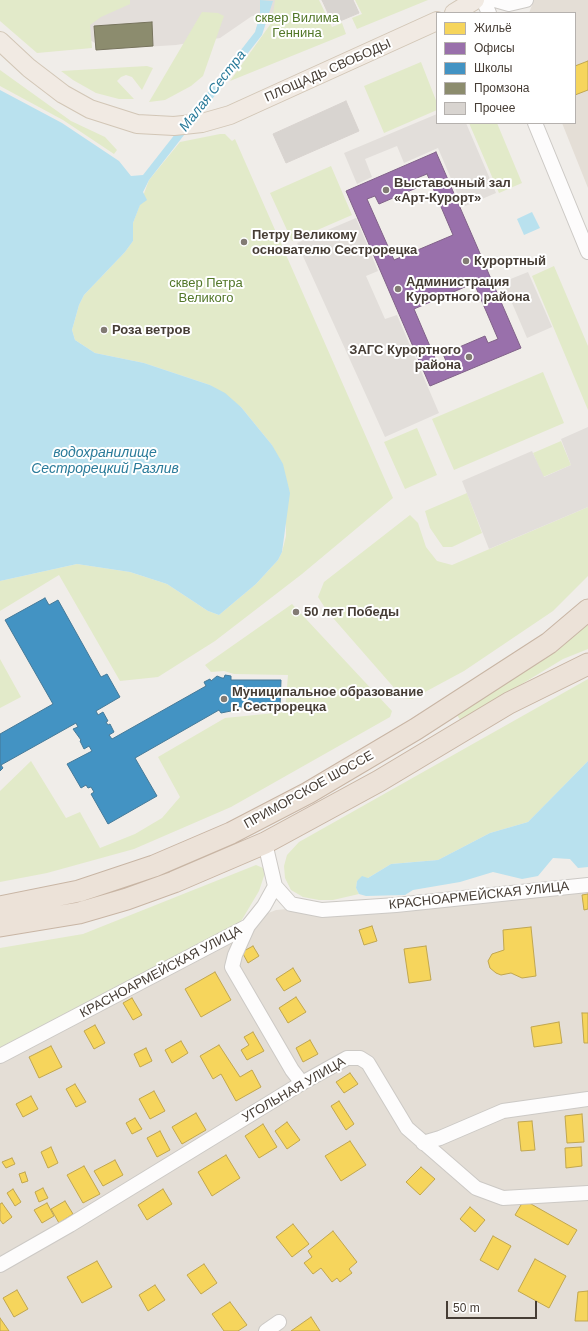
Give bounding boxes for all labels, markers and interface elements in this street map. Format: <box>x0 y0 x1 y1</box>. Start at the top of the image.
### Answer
park label: сквер Вилима Геннина <box>255 10 339 41</box>
legend <box>436 12 576 124</box>
text: Жильё <box>474 21 512 35</box>
street label: ПЛОЩАДЬ СВОБОДЫ <box>262 36 394 106</box>
text: Офисы <box>474 41 515 55</box>
water label: Малая Сестра <box>176 47 250 135</box>
text: Школы <box>474 61 512 75</box>
text: Промзона <box>474 81 529 95</box>
text: Прочее <box>474 101 515 115</box>
place label: Выставочный зал «Арт-Курорт» <box>394 175 511 206</box>
marker: Выставочный зал «Арт-Курорт» <box>381 185 391 195</box>
place label: Петру Великому основателю Сестрорецка <box>252 227 417 258</box>
marker: Петру Великому основателю Сестрорецка <box>239 237 249 247</box>
place label: Курортный <box>474 253 546 269</box>
marker: Курортный <box>461 256 471 266</box>
place label: Администрация Курортного района <box>406 274 530 305</box>
park label: сквер Петра Великого <box>169 275 243 306</box>
marker: Администрация Курортного района <box>393 284 403 294</box>
place label: Роза ветров <box>112 322 190 338</box>
marker: Роза ветров <box>99 325 109 335</box>
place label: ЗАГС Курортного района <box>349 342 461 373</box>
marker: ЗАГС Курортного района <box>464 352 474 362</box>
water label: водохранилище Сестрорецкий Разлив <box>31 445 179 478</box>
place label: 50 лет Победы <box>304 604 399 620</box>
marker: 50 лет Победы <box>291 607 301 617</box>
place label: Муниципальное образование г. Сестрорецка <box>232 684 423 715</box>
marker: Муниципальное образование г. Сестрорецка <box>219 694 229 704</box>
street label: ПРИМОРСКОЕ ШОССЕ <box>242 748 376 832</box>
street label: КРАСНОАРМЕЙСКАЯ УЛИЦА <box>388 879 570 913</box>
street label: КРАСНОАРМЕЙСКАЯ УЛИЦА <box>77 923 245 1021</box>
street label: УГОЛЬНАЯ УЛИЦА <box>240 1054 348 1126</box>
scale bar <box>448 1293 539 1319</box>
text: 50 m <box>453 1301 480 1315</box>

